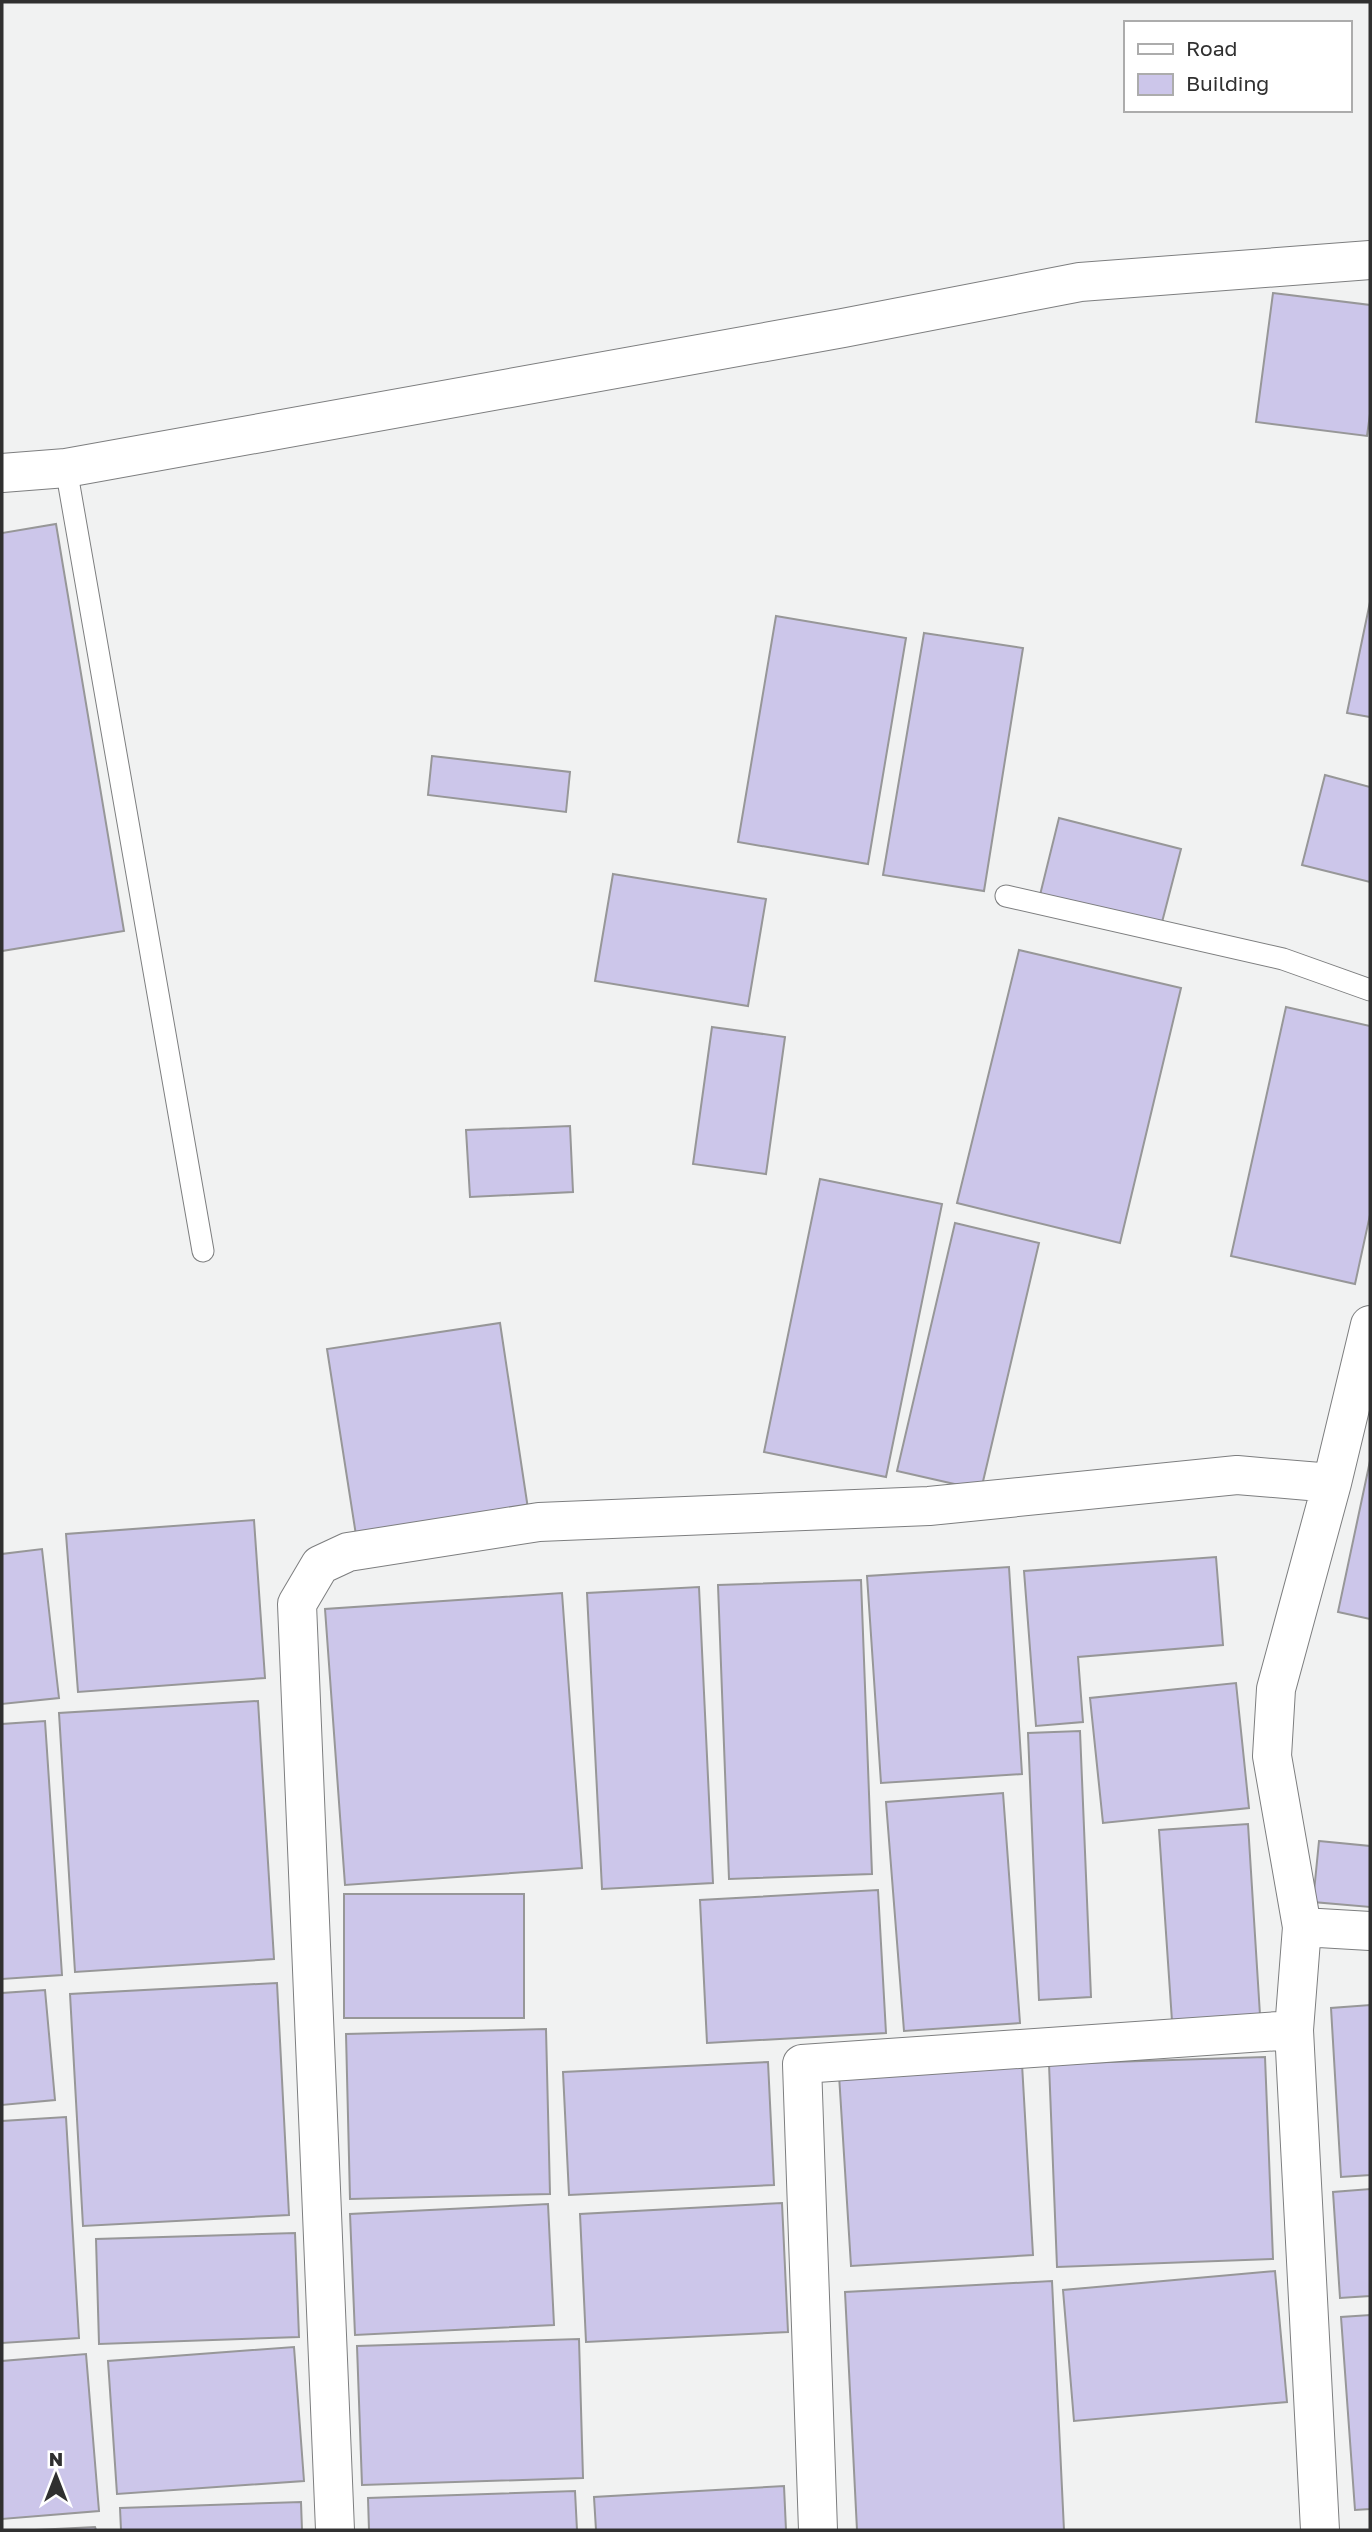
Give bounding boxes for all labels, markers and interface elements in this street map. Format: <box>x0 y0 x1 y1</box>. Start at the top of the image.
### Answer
legend <box>1124 21 1351 112</box>
text: Road <box>1186 35 1237 61</box>
text: Building <box>1186 70 1269 96</box>
north arrow <box>21 2441 91 2511</box>
text: N <box>49 2447 63 2470</box>

